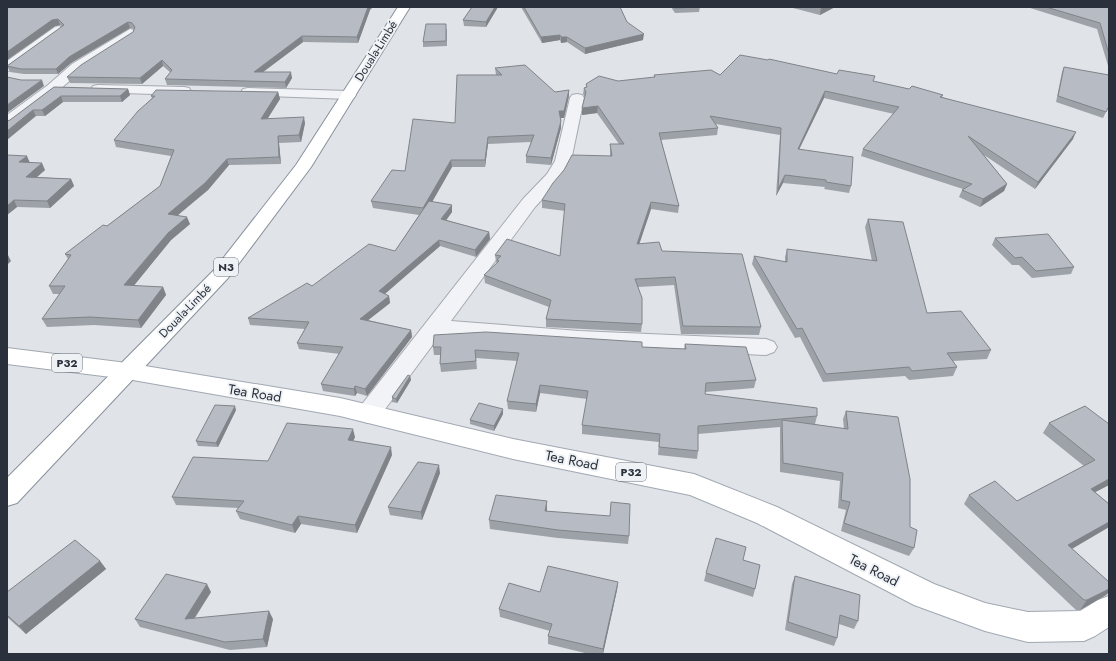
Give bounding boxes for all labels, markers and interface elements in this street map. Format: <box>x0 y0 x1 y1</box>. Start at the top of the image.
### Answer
street label: Douala-Limbé <box>350 17 402 85</box>
road number: N3 <box>214 258 238 276</box>
street label: Douala-Limbé <box>155 280 215 342</box>
road number: P32 <box>52 354 82 372</box>
street label: Tea Road <box>227 379 283 407</box>
street label: Tea Road <box>544 445 600 475</box>
road number: P32 <box>616 463 646 481</box>
street label: Tea Road <box>846 549 902 591</box>

